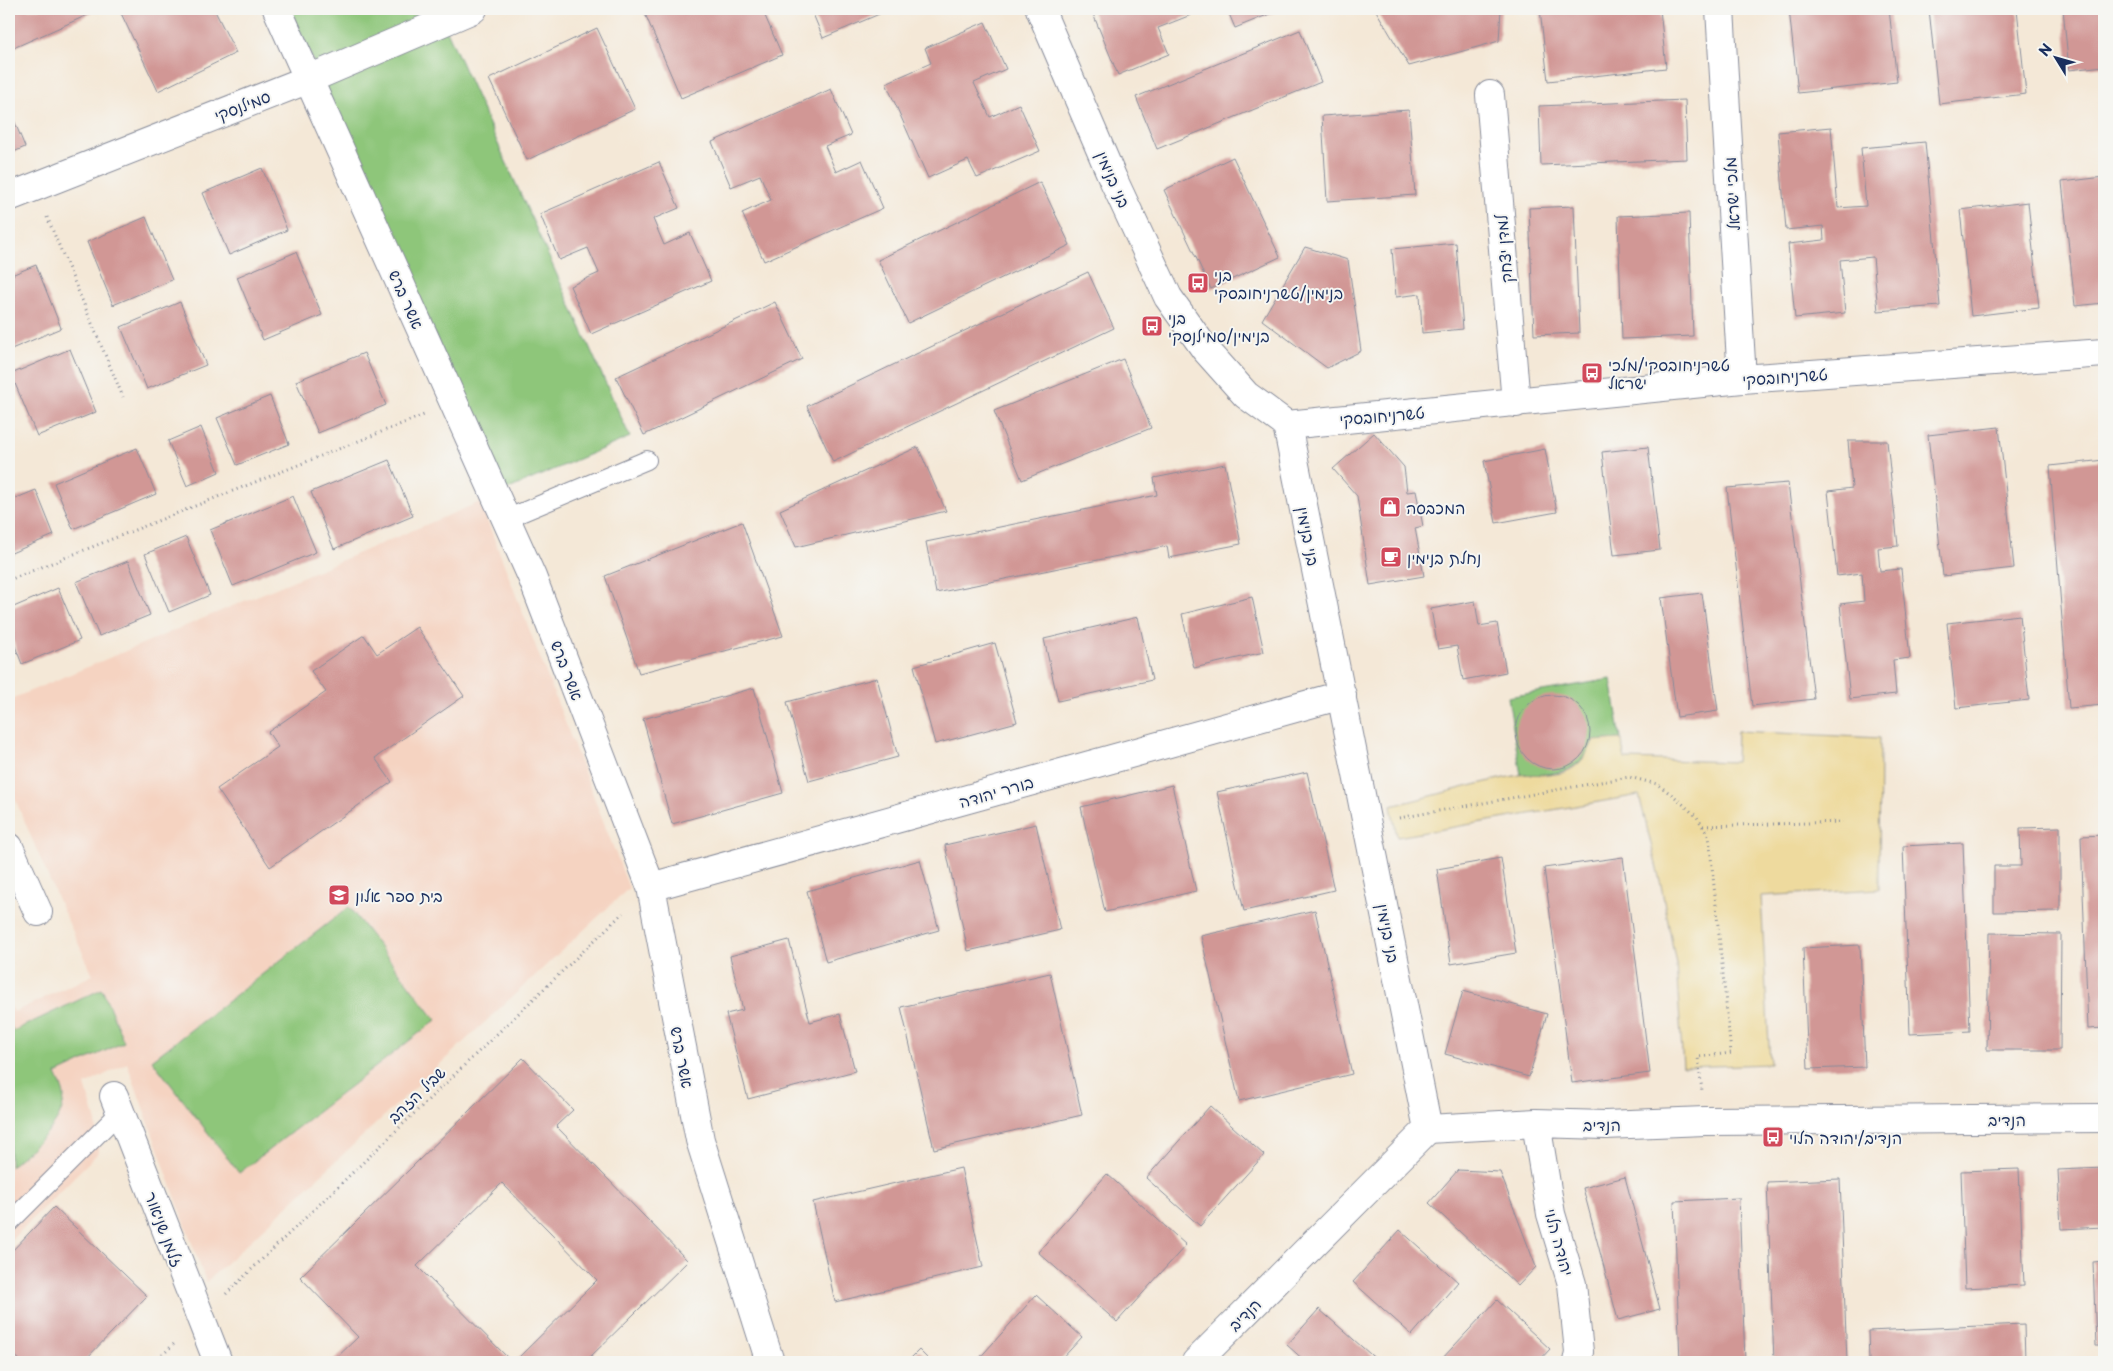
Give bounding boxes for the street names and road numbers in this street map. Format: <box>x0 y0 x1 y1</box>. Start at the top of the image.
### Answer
street label: סמילנסקי <box>210 83 274 127</box>
street label: בני בנימין <box>1091 147 1137 211</box>
street label: מלכי ישראל <box>1717 156 1745 232</box>
street label: למדן יצחק <box>1488 213 1518 284</box>
street label: אשר ברש <box>383 266 431 333</box>
street label: טשרניחובסקי <box>1741 361 1829 391</box>
street label: טשרניחובסקי <box>1338 399 1426 431</box>
street label: בני בנימין <box>1292 504 1326 568</box>
street label: אשר ברש <box>546 637 590 704</box>
street label: בורר יהודה <box>956 769 1036 813</box>
street label: בני בנימין <box>1372 901 1406 965</box>
street label: אשר ברש <box>665 1024 701 1090</box>
street label: שביל הזהב <box>382 1060 450 1128</box>
street label: הנדיב <box>1988 1107 2026 1131</box>
street label: הנדיב <box>1583 1112 1621 1136</box>
street label: זלמן שניאור <box>140 1188 190 1270</box>
street label: יהודה הלוי <box>1539 1206 1581 1278</box>
street label: הנדיב <box>1222 1292 1266 1336</box>

